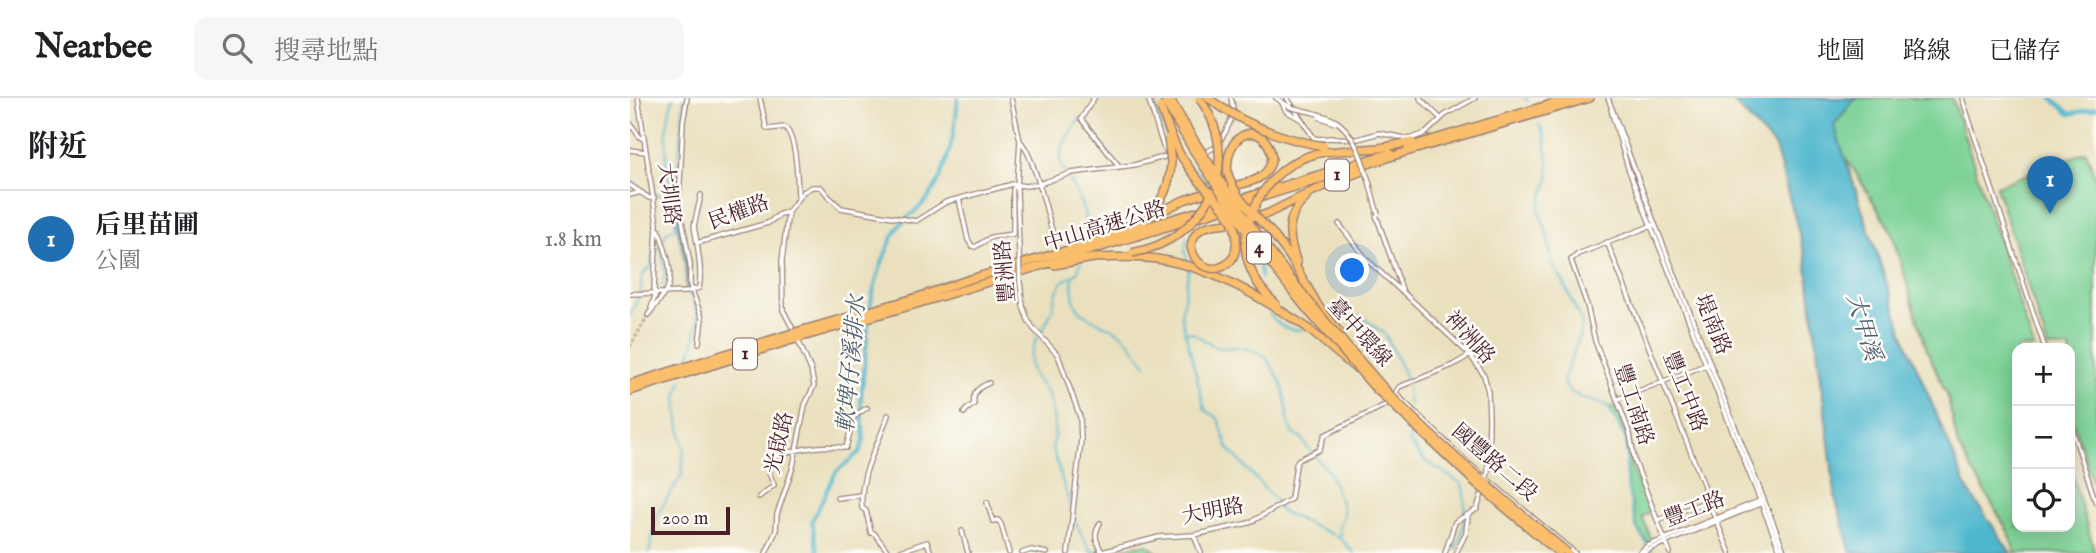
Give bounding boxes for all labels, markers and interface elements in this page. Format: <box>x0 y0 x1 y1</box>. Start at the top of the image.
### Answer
search box <box>194 17 684 80</box>
text: Nearbee <box>35 27 152 69</box>
icon: search <box>218 29 256 67</box>
text: 搜尋地點 <box>274 35 378 68</box>
text: 地圖 <box>1817 36 1865 67</box>
text: 路線 <box>1903 36 1951 67</box>
text: 已儲存 <box>1989 36 2061 67</box>
text: 附近 <box>28 129 88 167</box>
pin: 1 <box>2027 156 2073 214</box>
road number: 1 <box>1325 159 1349 190</box>
street label: 大圳路 <box>651 161 685 227</box>
street label: 民權路 <box>705 190 773 236</box>
street label: 中山高速公路 <box>1041 196 1169 258</box>
text: 后里苗圃 <box>95 209 199 242</box>
text: 1 <box>47 225 55 254</box>
text: 1.8 km <box>544 225 602 254</box>
road number: 4 <box>1247 232 1271 264</box>
street label: 豐洲路 <box>990 238 1022 304</box>
text: 公園 <box>95 247 141 276</box>
your location <box>1335 253 1369 287</box>
water label: 大甲溪 <box>1839 290 1888 367</box>
street label: 堤南路 <box>1688 291 1736 359</box>
water label: 軟埤仔溪排水 <box>832 292 873 434</box>
street label: 臺中環線 <box>1321 293 1397 373</box>
street label: 神洲路 <box>1438 306 1500 370</box>
road number: 1 <box>733 338 757 370</box>
map controls <box>2012 343 2075 532</box>
button: + <box>2012 343 2075 406</box>
street label: 豐工中路 <box>1656 348 1712 436</box>
street label: 豐工南路 <box>1607 361 1659 449</box>
button: − <box>2012 406 2075 469</box>
street label: 光啟路 <box>760 409 800 477</box>
street label: 國豐路二段 <box>1446 418 1542 508</box>
button: locate <box>2012 469 2075 532</box>
street label: 豐工路 <box>1661 486 1729 534</box>
street label: 大明路 <box>1180 493 1246 531</box>
scale bar <box>651 504 730 536</box>
text: 200 m <box>662 507 708 531</box>

